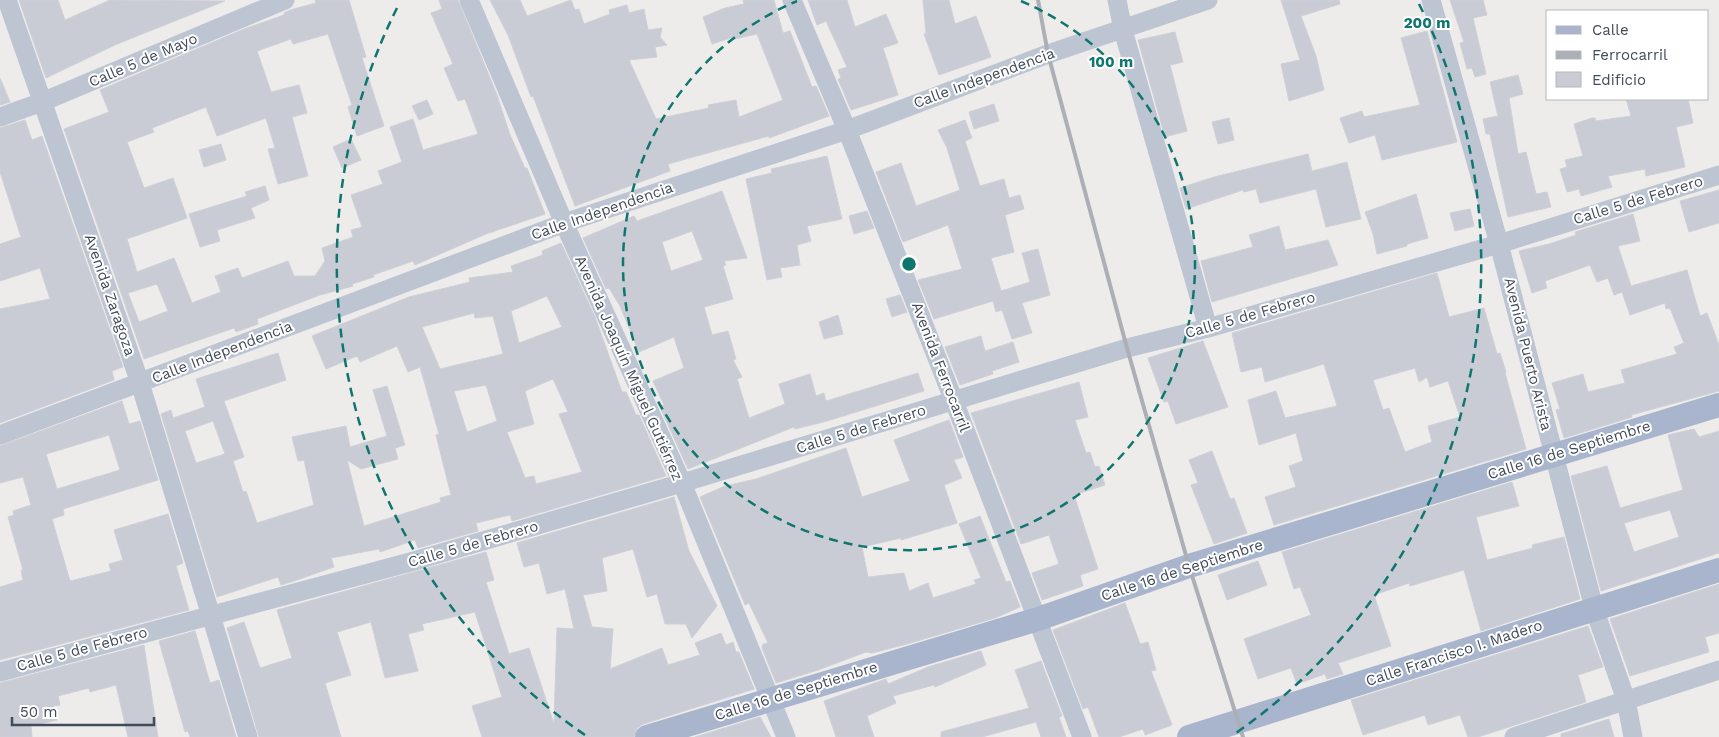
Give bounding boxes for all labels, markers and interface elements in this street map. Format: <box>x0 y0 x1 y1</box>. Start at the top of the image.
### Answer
legend <box>1546 10 1709 100</box>
text: 200 m <box>1404 14 1450 32</box>
text: Calle <box>1592 21 1629 39</box>
street label: Calle 5 de Mayo <box>86 29 200 91</box>
street label: Calle Independencia <box>911 44 1058 112</box>
text: Ferrocarril <box>1592 46 1668 64</box>
text: 100 m <box>1089 53 1133 71</box>
text: Edificio <box>1592 71 1646 89</box>
street label: Calle 5 de Febrero <box>1571 172 1705 228</box>
street label: Calle Independencia <box>529 178 676 244</box>
street label: Avenida Zaragoza <box>81 232 139 359</box>
street label: Avenida Joaquín Miguel Gutiérrez <box>571 253 687 483</box>
centre of rings <box>900 255 918 273</box>
street label: Avenida Puerto Arista <box>1500 276 1556 433</box>
street label: Calle 5 de Febrero <box>1183 288 1317 342</box>
street label: Avenida Ferrocarril <box>908 300 974 435</box>
street label: Calle Independencia <box>149 317 295 387</box>
street label: Calle 5 de Febrero <box>794 401 928 457</box>
street label: Calle 16 de Septiembre <box>1485 417 1653 483</box>
street label: Calle 5 de Febrero <box>406 517 540 571</box>
street label: Calle 16 de Septiembre <box>1099 535 1265 605</box>
street label: Calle Francisco I. Madero <box>1363 616 1545 690</box>
street label: Calle 5 de Febrero <box>15 623 149 675</box>
street label: Calle 16 de Septiembre <box>712 658 880 724</box>
scale bar <box>12 694 155 726</box>
text: 50 m <box>20 703 57 721</box>

